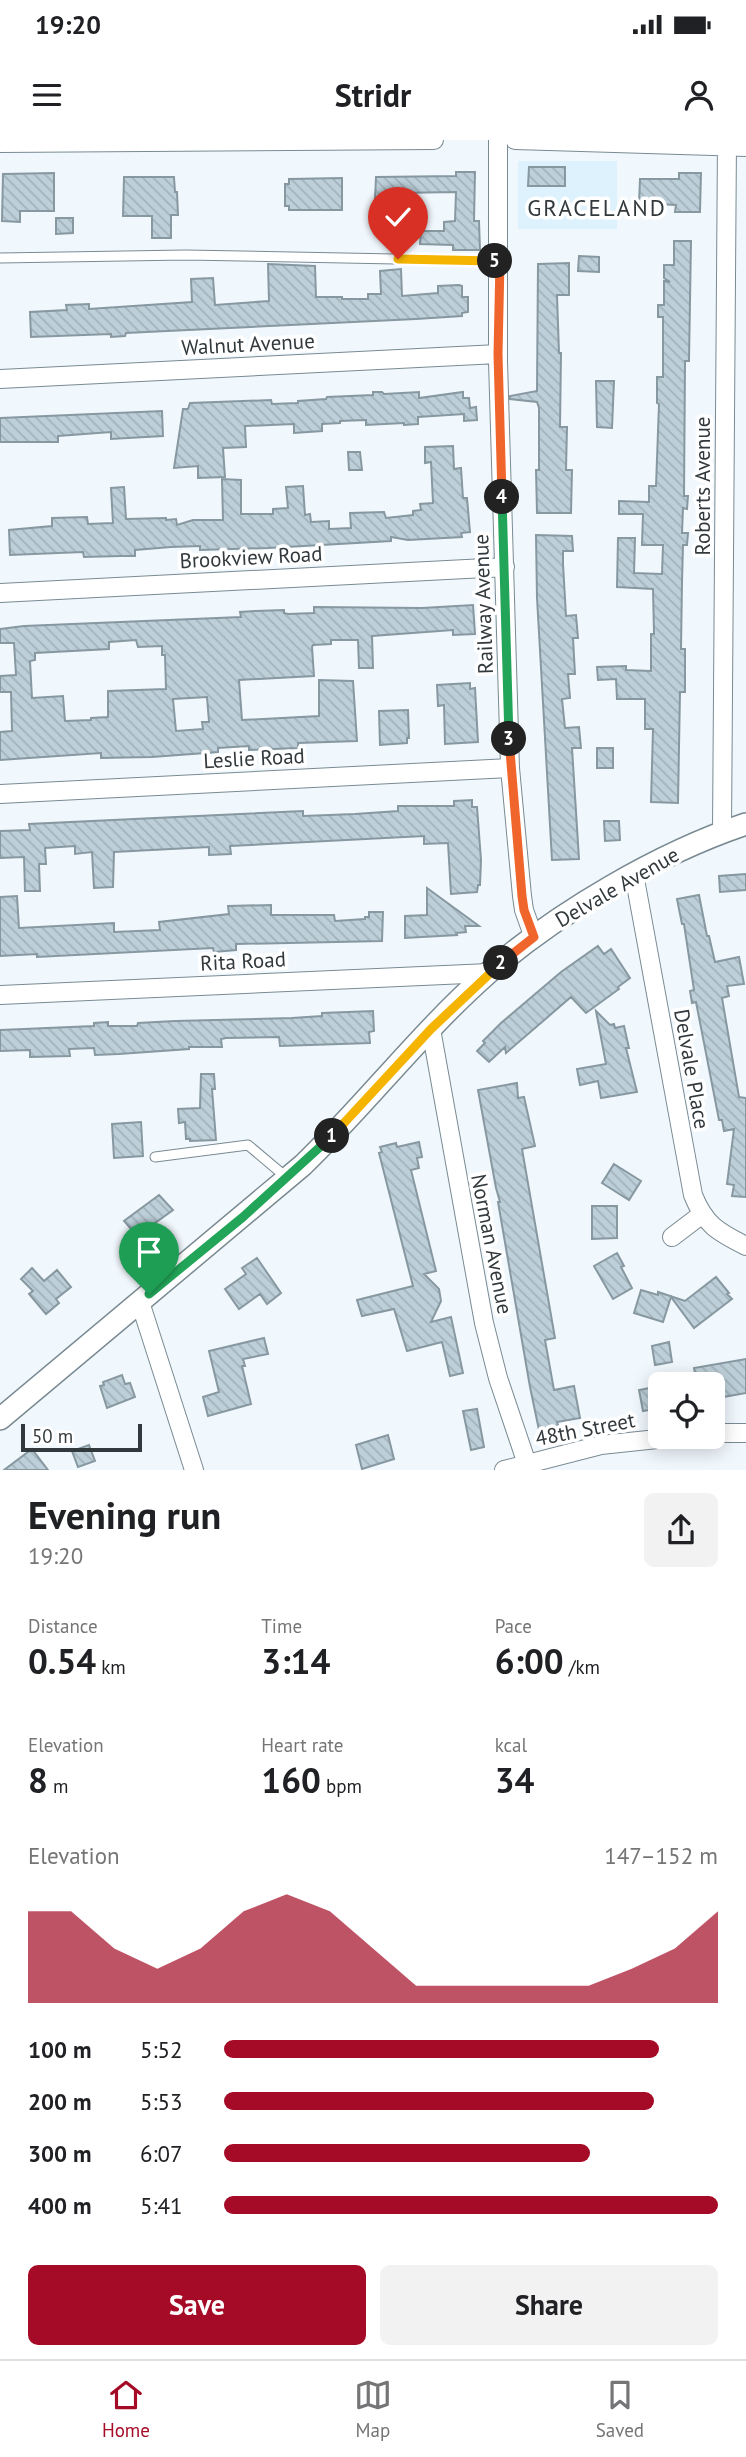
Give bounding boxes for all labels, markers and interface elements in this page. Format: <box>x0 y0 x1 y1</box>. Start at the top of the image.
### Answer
text: 19:20 <box>35 8 101 41</box>
text: Stridr <box>335 74 411 116</box>
icon: menu <box>28 76 66 114</box>
icon: person <box>680 76 718 114</box>
pin <box>368 187 428 259</box>
district label: GRACELAND <box>527 193 667 222</box>
icon: check <box>379 198 417 236</box>
pin: 5 <box>477 244 512 278</box>
text: 5 <box>489 248 500 272</box>
street label: Walnut Avenue <box>181 327 315 361</box>
street label: Roberts Avenue <box>689 417 716 556</box>
pin: 4 <box>484 480 520 514</box>
text: 4 <box>496 484 507 508</box>
street label: Railway Avenue <box>467 534 499 674</box>
street label: Brookview Road <box>179 540 323 574</box>
pin: 3 <box>491 722 526 756</box>
text: 3 <box>503 726 514 750</box>
street label: Leslie Road <box>203 742 305 774</box>
street label: Delvale Avenue <box>550 841 684 933</box>
street label: Rita Road <box>199 945 287 977</box>
pin: 2 <box>484 946 518 980</box>
text: 2 <box>495 950 506 974</box>
street label: Delvale Place <box>668 1007 716 1131</box>
pin: 1 <box>314 1118 350 1154</box>
text: 1 <box>326 1123 337 1147</box>
street label: Norman Avenue <box>465 1172 519 1316</box>
pin <box>119 1222 179 1294</box>
icon: arrive <box>130 1233 168 1271</box>
map controls <box>648 1372 725 1449</box>
button: locate <box>648 1372 725 1449</box>
street label: 48th Street <box>533 1406 637 1452</box>
scale bar <box>21 1421 142 1453</box>
text: 50 m <box>32 1424 73 1448</box>
text: Evening run <box>28 1490 221 1539</box>
button: share <box>644 1493 718 1567</box>
text: 19:20 <box>28 1541 83 1570</box>
text: Distance <box>28 1614 98 1638</box>
text: Time <box>261 1614 302 1638</box>
text: Pace <box>495 1614 532 1638</box>
text: 0.54 <box>28 1638 96 1684</box>
text: 3:14 <box>261 1638 330 1684</box>
text: 6:00 <box>495 1638 564 1684</box>
text: km <box>96 1655 126 1679</box>
text: /km <box>564 1655 600 1679</box>
text: Elevation <box>28 1733 104 1757</box>
text: Heart rate <box>261 1733 343 1757</box>
text: kcal <box>495 1733 527 1757</box>
text: 8 <box>28 1757 48 1803</box>
text: 160 <box>261 1757 321 1803</box>
text: 34 <box>495 1757 534 1803</box>
text: m <box>48 1774 68 1798</box>
text: bpm <box>321 1774 362 1798</box>
text: Elevation <box>28 1841 120 1870</box>
text: 147–152 m <box>604 1841 718 1870</box>
text: 100 m <box>28 2035 91 2064</box>
text: 5:52 <box>140 2035 183 2064</box>
text: 200 m <box>28 2087 91 2116</box>
text: 5:53 <box>140 2087 183 2116</box>
text: 300 m <box>28 2139 91 2168</box>
text: 6:07 <box>140 2139 183 2168</box>
text: 400 m <box>28 2191 91 2220</box>
text: 5:41 <box>140 2191 183 2220</box>
button: Save <box>28 2265 366 2345</box>
button: Share <box>380 2265 718 2345</box>
tab: Home <box>102 2376 150 2442</box>
tab: Map <box>354 2376 392 2442</box>
tab: Saved <box>596 2376 644 2442</box>

